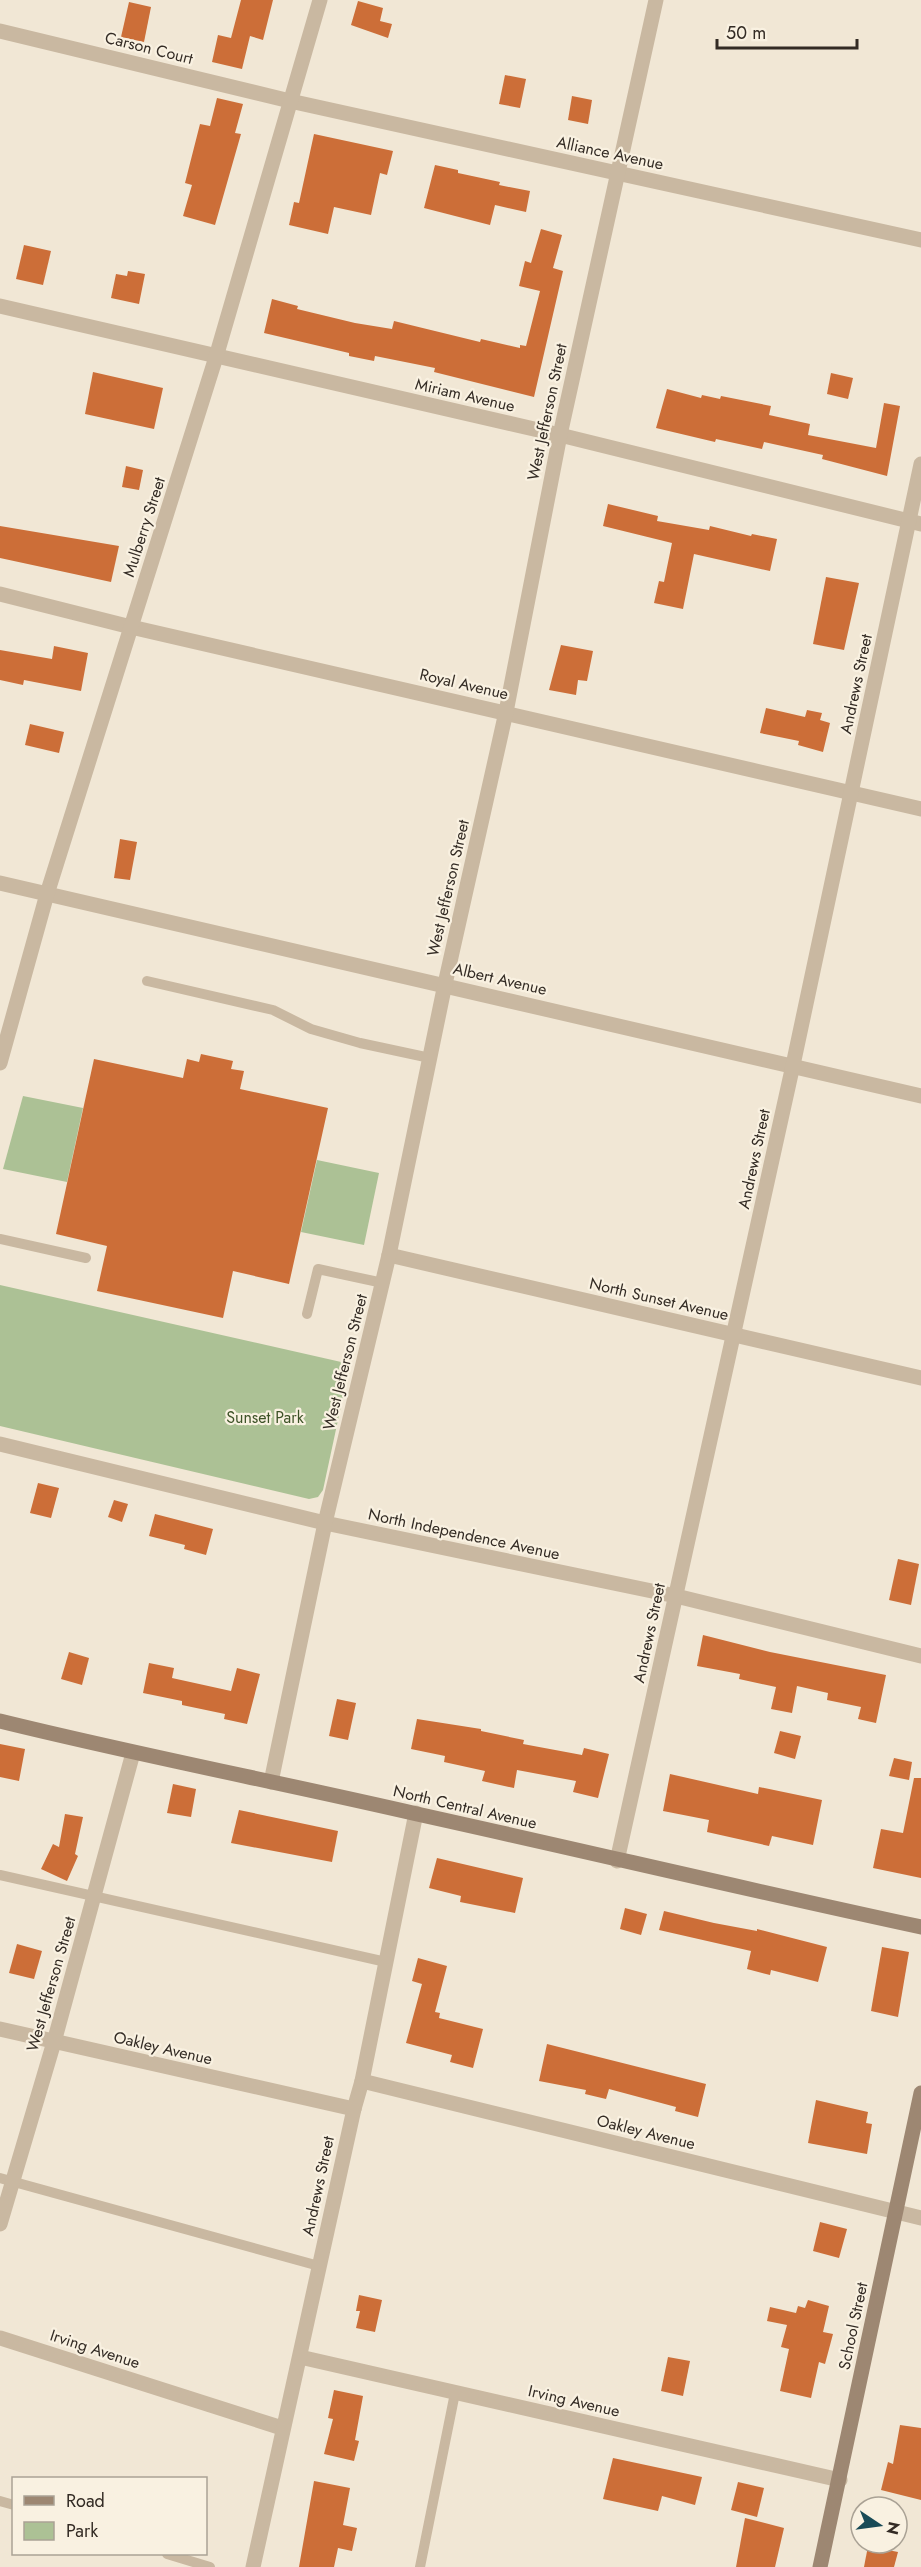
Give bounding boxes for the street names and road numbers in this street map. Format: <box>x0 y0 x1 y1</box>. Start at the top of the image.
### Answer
street label: Carson Court <box>103 26 196 70</box>
street label: Alliance Avenue <box>554 130 666 176</box>
street label: West Jefferson Street <box>521 341 573 483</box>
street label: Miriam Avenue <box>413 372 517 418</box>
street label: Mulberry Street <box>117 474 171 580</box>
street label: Andrews Street <box>834 632 878 736</box>
street label: Royal Avenue <box>417 663 511 705</box>
street label: West Jefferson Street <box>421 817 475 959</box>
street label: Albert Avenue <box>451 957 549 1001</box>
street label: Andrews Street <box>732 1107 776 1211</box>
street label: North Sunset Avenue <box>587 1272 731 1326</box>
street label: West Jefferson Street <box>317 1291 373 1432</box>
street label: North Independence Avenue <box>366 1502 562 1566</box>
street label: Andrews Street <box>627 1581 671 1685</box>
street label: North Central Avenue <box>391 1779 539 1835</box>
street label: West Jefferson Street <box>21 1914 81 2054</box>
street label: Oakley Avenue <box>111 2025 215 2071</box>
street label: Oakley Avenue <box>594 2109 698 2155</box>
street label: Andrews Street <box>296 2134 340 2238</box>
street label: School Street <box>833 2280 874 2372</box>
street label: Irving Avenue <box>47 2324 143 2374</box>
street label: Irving Avenue <box>526 2379 622 2423</box>

